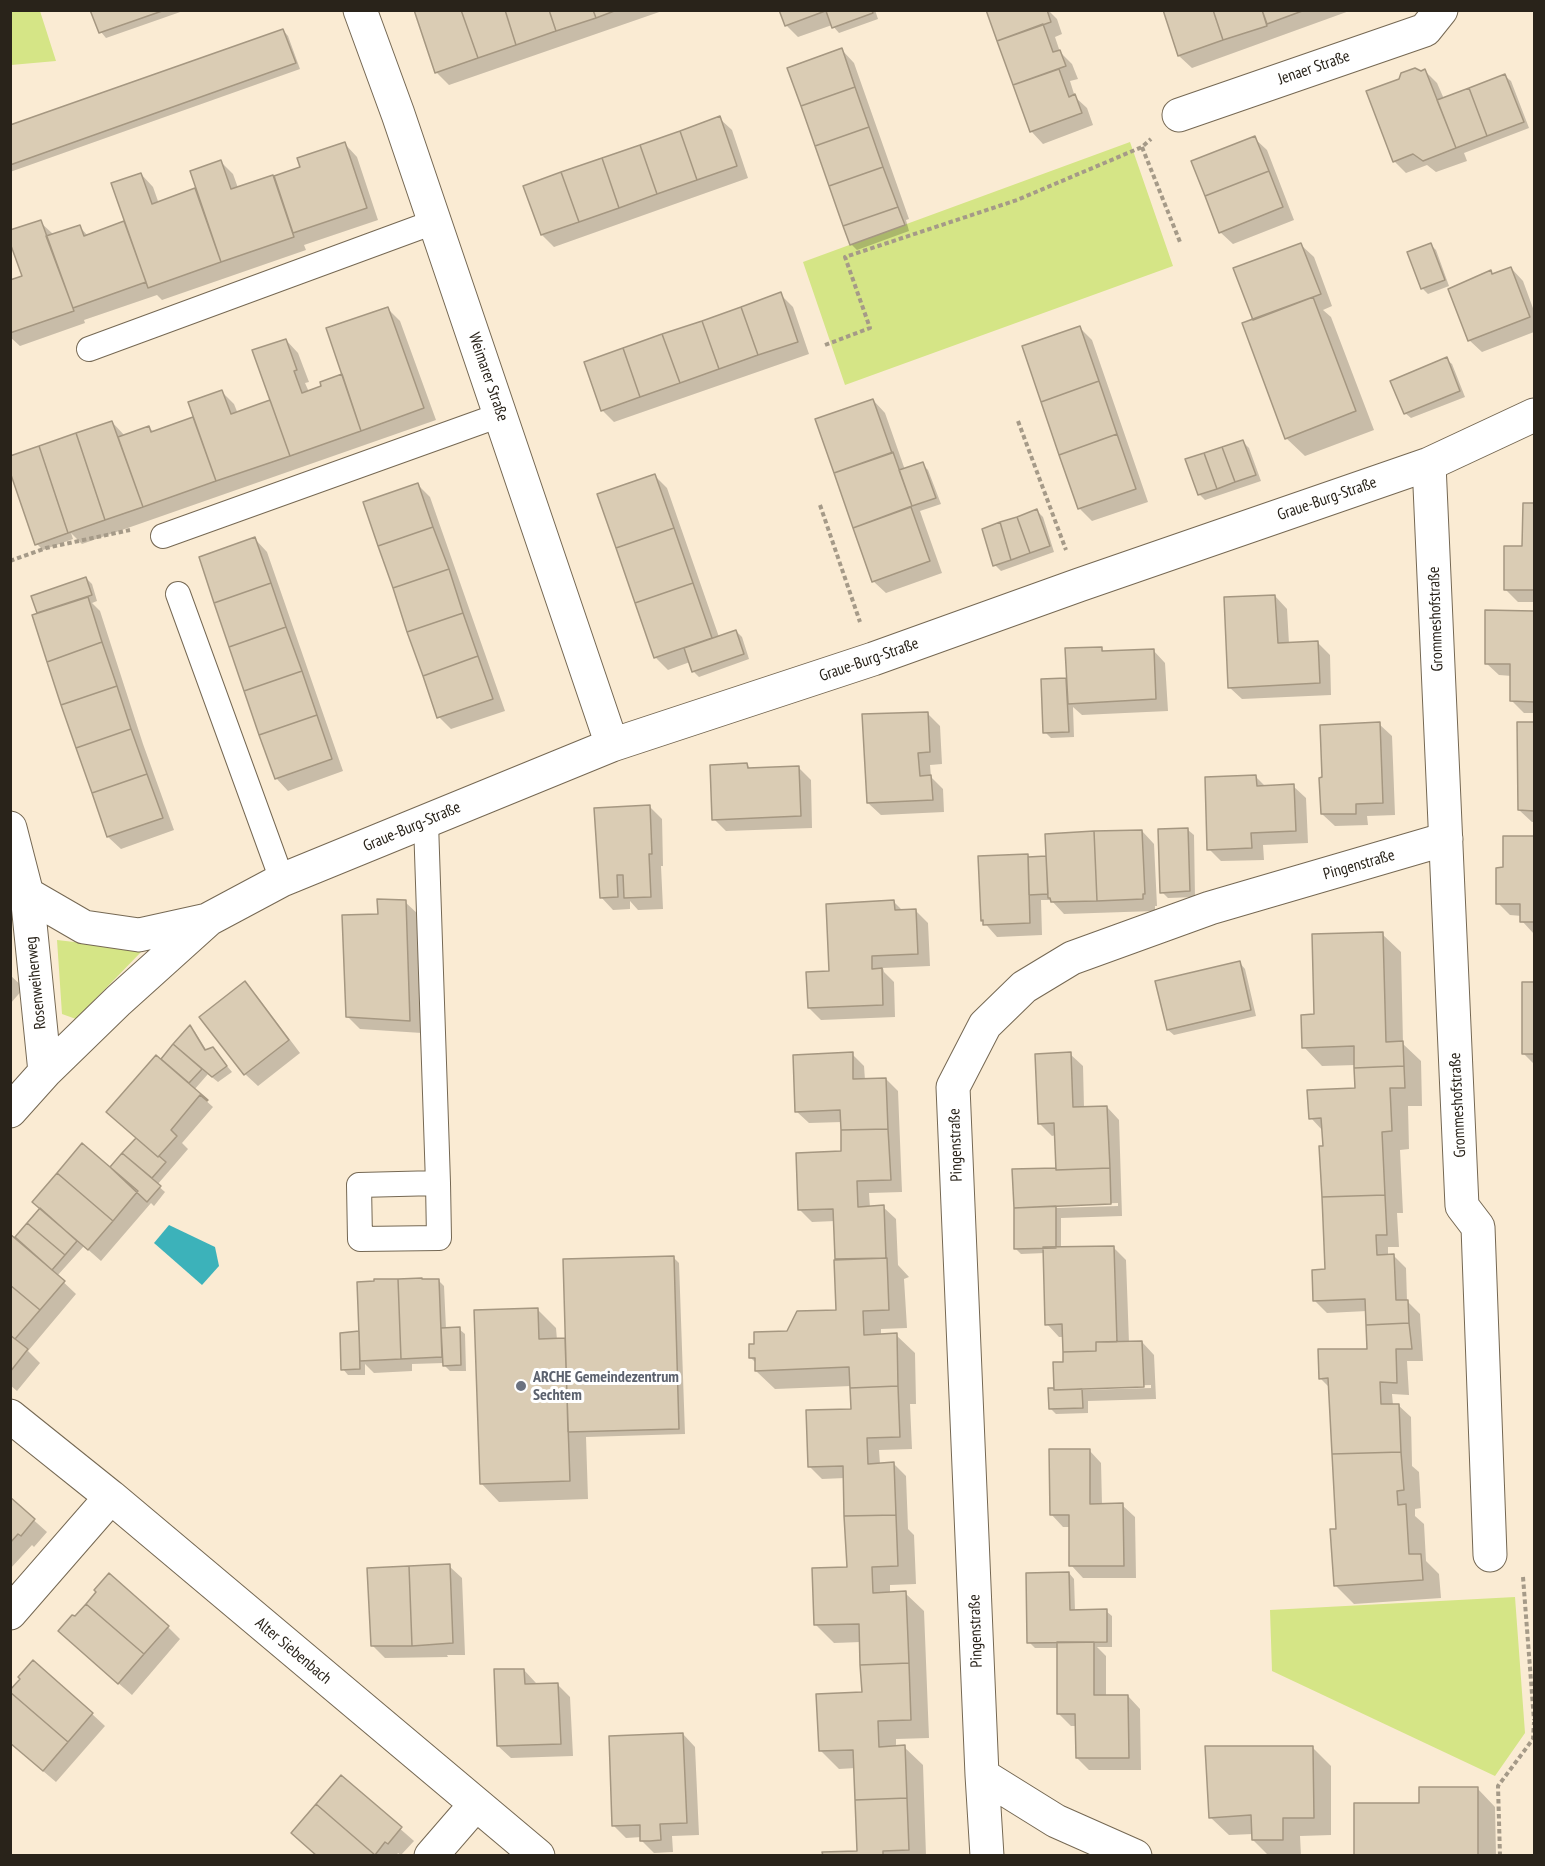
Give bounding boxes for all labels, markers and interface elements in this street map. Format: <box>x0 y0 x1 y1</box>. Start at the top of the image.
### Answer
street label: Jenaer Straße <box>1276 47 1352 89</box>
street label: Weimarer Straße <box>464 330 512 424</box>
street label: Graue-Burg-Straße <box>1275 473 1379 525</box>
street label: Grommeshofstraße <box>1425 566 1447 672</box>
street label: Graue-Burg-Straße <box>817 634 921 686</box>
street label: Graue-Burg-Straße <box>361 798 463 856</box>
street label: Pingenstraße <box>1321 846 1397 884</box>
street label: Rosenweiherweg <box>22 936 50 1030</box>
street label: Grommeshofstraße <box>1446 1052 1470 1158</box>
street label: Pingenstraße <box>945 1108 967 1182</box>
place label: ARCHE Gemeindezentrum Sechtem <box>533 1367 679 1405</box>
marker: ARCHE Gemeindezentrum Sechtem <box>514 1379 528 1393</box>
street label: Pingenstraße <box>965 1594 987 1668</box>
street label: Alter Siebenbach <box>251 1614 335 1688</box>

